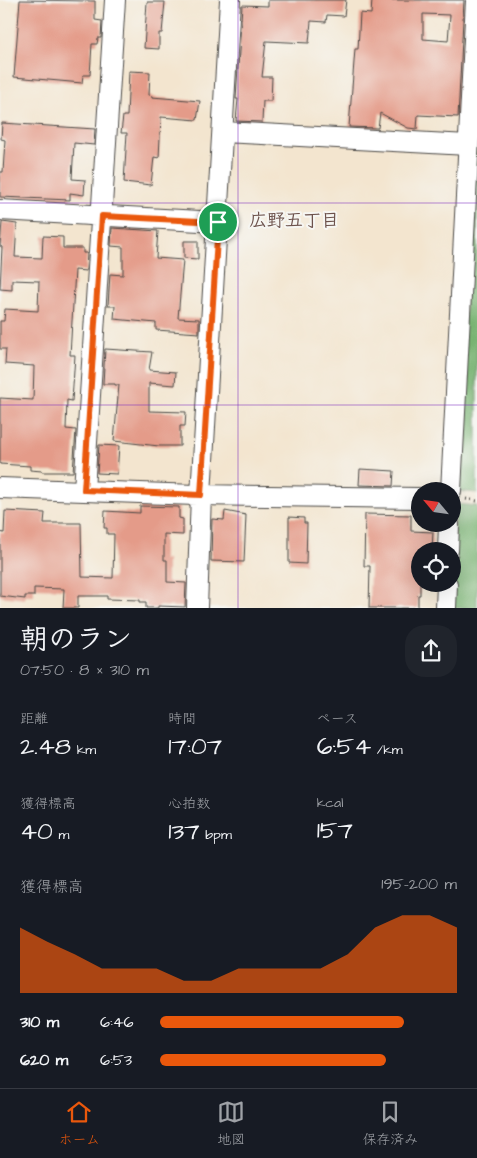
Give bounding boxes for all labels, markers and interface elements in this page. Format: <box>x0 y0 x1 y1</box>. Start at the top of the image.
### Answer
pin <box>197 201 239 243</box>
icon: arrive <box>204 208 232 236</box>
district label: 広野五丁目 <box>249 208 339 233</box>
north arrow <box>411 482 461 532</box>
map controls <box>411 482 461 592</box>
button: locate <box>411 542 461 592</box>
text: 朝のラン <box>20 620 132 659</box>
button: share <box>405 625 457 677</box>
text: 07:50 · 8 × 310 m <box>20 659 149 681</box>
text: 距離 <box>20 709 48 729</box>
text: 時間 <box>168 709 196 729</box>
text: ペース <box>317 709 358 729</box>
text: 2.48 <box>20 729 71 764</box>
text: 17:07 <box>168 729 222 764</box>
text: 6:54 <box>317 729 371 764</box>
text: km <box>71 740 96 760</box>
text: /km <box>371 740 403 760</box>
text: kcal <box>317 793 343 813</box>
text: 獲得標高 <box>20 794 76 814</box>
text: 心拍数 <box>168 794 210 814</box>
text: 157 <box>317 813 353 848</box>
text: 40 <box>20 814 53 849</box>
text: 137 <box>168 814 200 849</box>
text: m <box>53 825 69 845</box>
text: bpm <box>200 825 232 845</box>
text: 195–200 m <box>381 873 457 895</box>
text: 獲得標高 <box>20 876 84 898</box>
text: 310 m <box>20 1011 59 1033</box>
text: 6:46 <box>100 1011 134 1033</box>
text: 620 m <box>20 1049 68 1071</box>
text: 6:53 <box>100 1049 132 1071</box>
tab: ホーム <box>59 1098 100 1150</box>
tab: 地図 <box>217 1098 245 1150</box>
tab: 保存済み <box>362 1098 418 1150</box>

